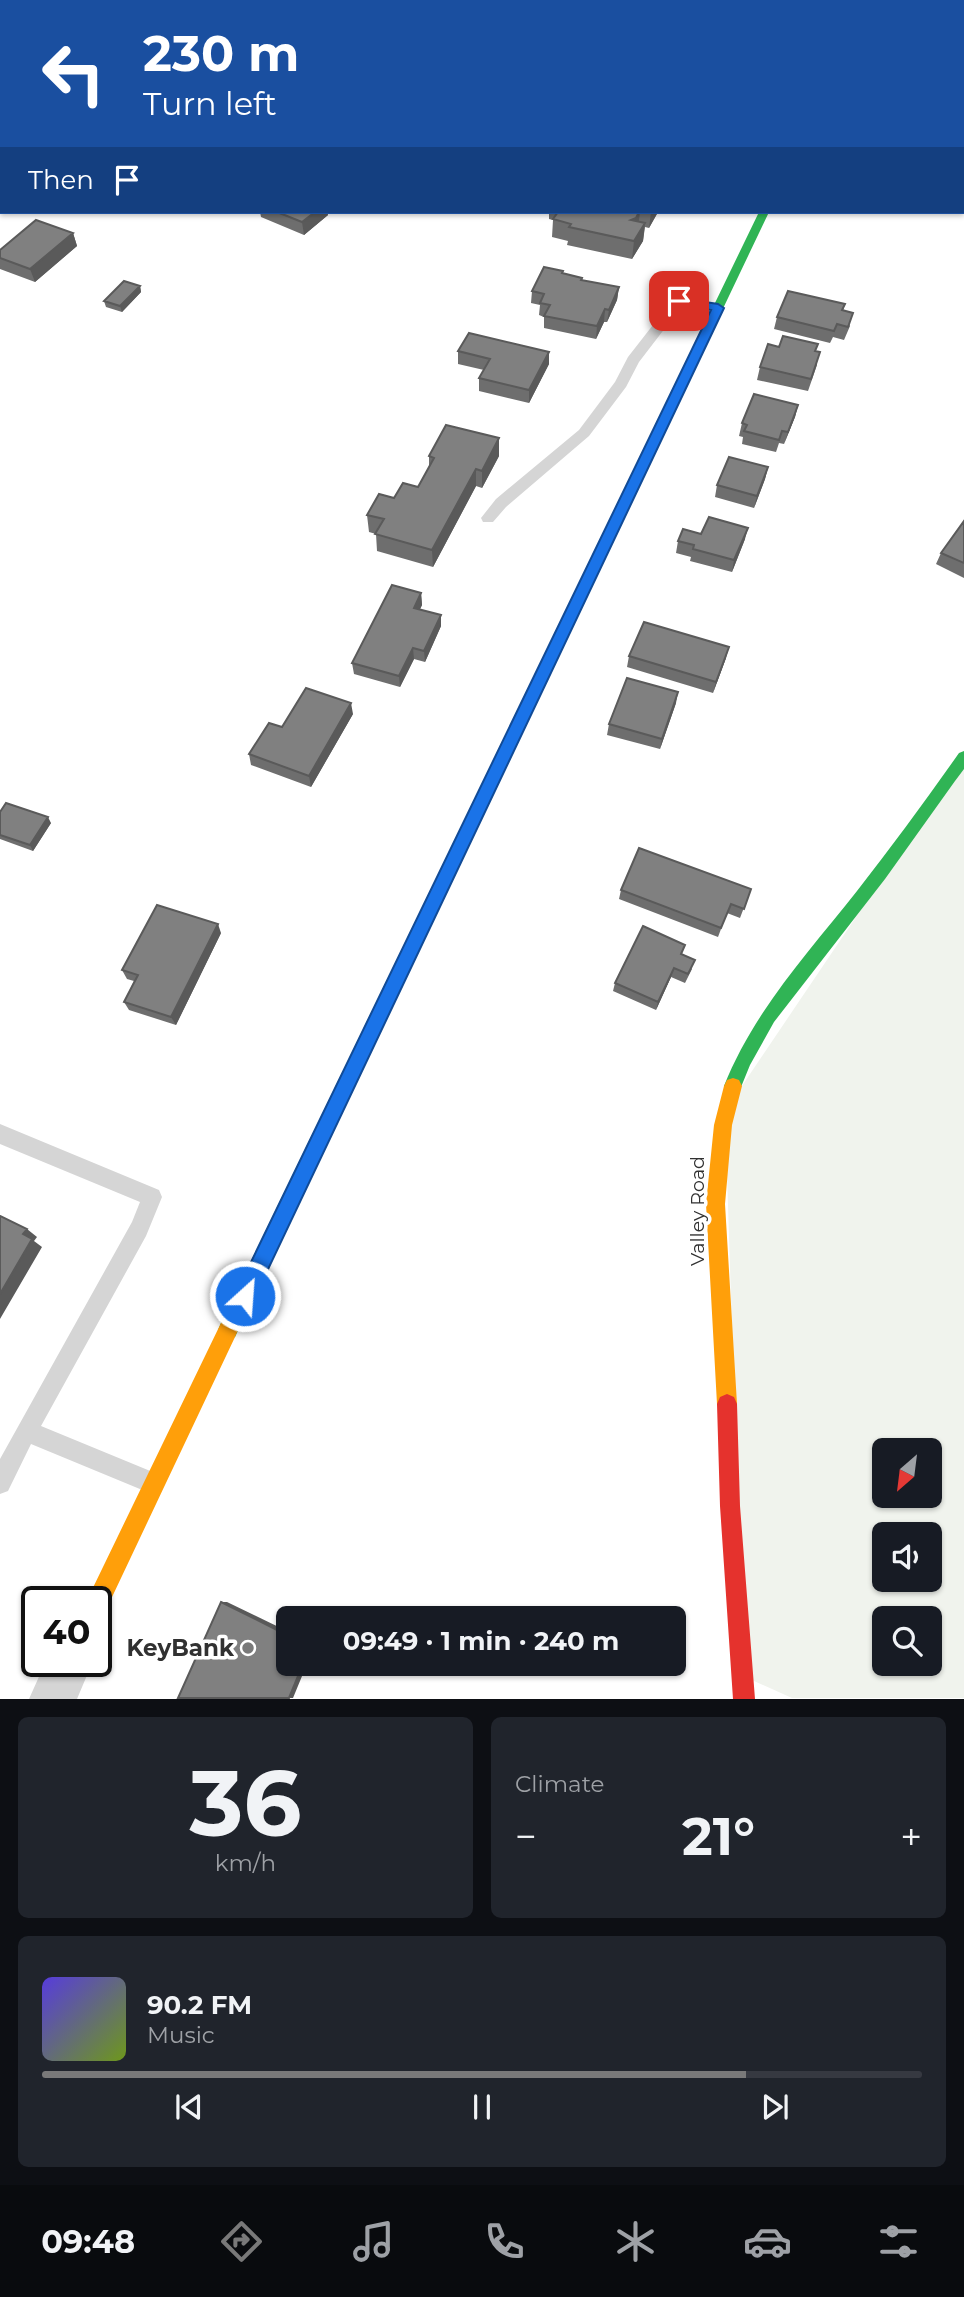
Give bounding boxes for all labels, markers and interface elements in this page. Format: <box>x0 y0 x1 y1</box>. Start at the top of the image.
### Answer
text: 230 m <box>143 24 299 83</box>
icon: left <box>28 28 119 119</box>
text: Turn left <box>143 84 277 123</box>
icon: arrive <box>108 161 146 199</box>
text: Then <box>28 164 94 196</box>
pin <box>649 271 709 331</box>
icon: arrive <box>660 282 698 320</box>
street label: Valley Road <box>686 1156 709 1266</box>
position arrow <box>208 1259 282 1333</box>
north arrow <box>872 1438 942 1508</box>
map controls <box>872 1438 942 1676</box>
button: sound <box>872 1522 942 1592</box>
speed limit sign: 40 <box>21 1586 112 1677</box>
button: search <box>872 1606 942 1676</box>
text: 09:49 · 1 min · 240 m <box>343 1625 619 1657</box>
place label: KeyBank <box>126 1634 235 1662</box>
marker: KeyBank <box>240 1640 256 1656</box>
text: 36 <box>190 1748 301 1859</box>
text: Climate <box>515 1770 604 1798</box>
text: 21° <box>682 1805 755 1868</box>
text: − <box>515 1813 537 1860</box>
text: + <box>900 1813 922 1860</box>
text: km/h <box>215 1849 276 1877</box>
text: 90.2 FM <box>147 1989 252 2021</box>
text: Music <box>147 2021 215 2049</box>
icon: previous <box>170 2088 208 2126</box>
icon: pause <box>463 2088 501 2126</box>
icon: next <box>756 2088 794 2126</box>
icon: directions <box>217 2217 266 2266</box>
icon: music <box>349 2217 398 2266</box>
icon: phone <box>480 2217 529 2266</box>
icon: climate <box>611 2217 660 2266</box>
icon: car <box>743 2217 792 2266</box>
icon: filters <box>874 2217 923 2266</box>
text: 09:48 <box>41 2222 135 2261</box>

